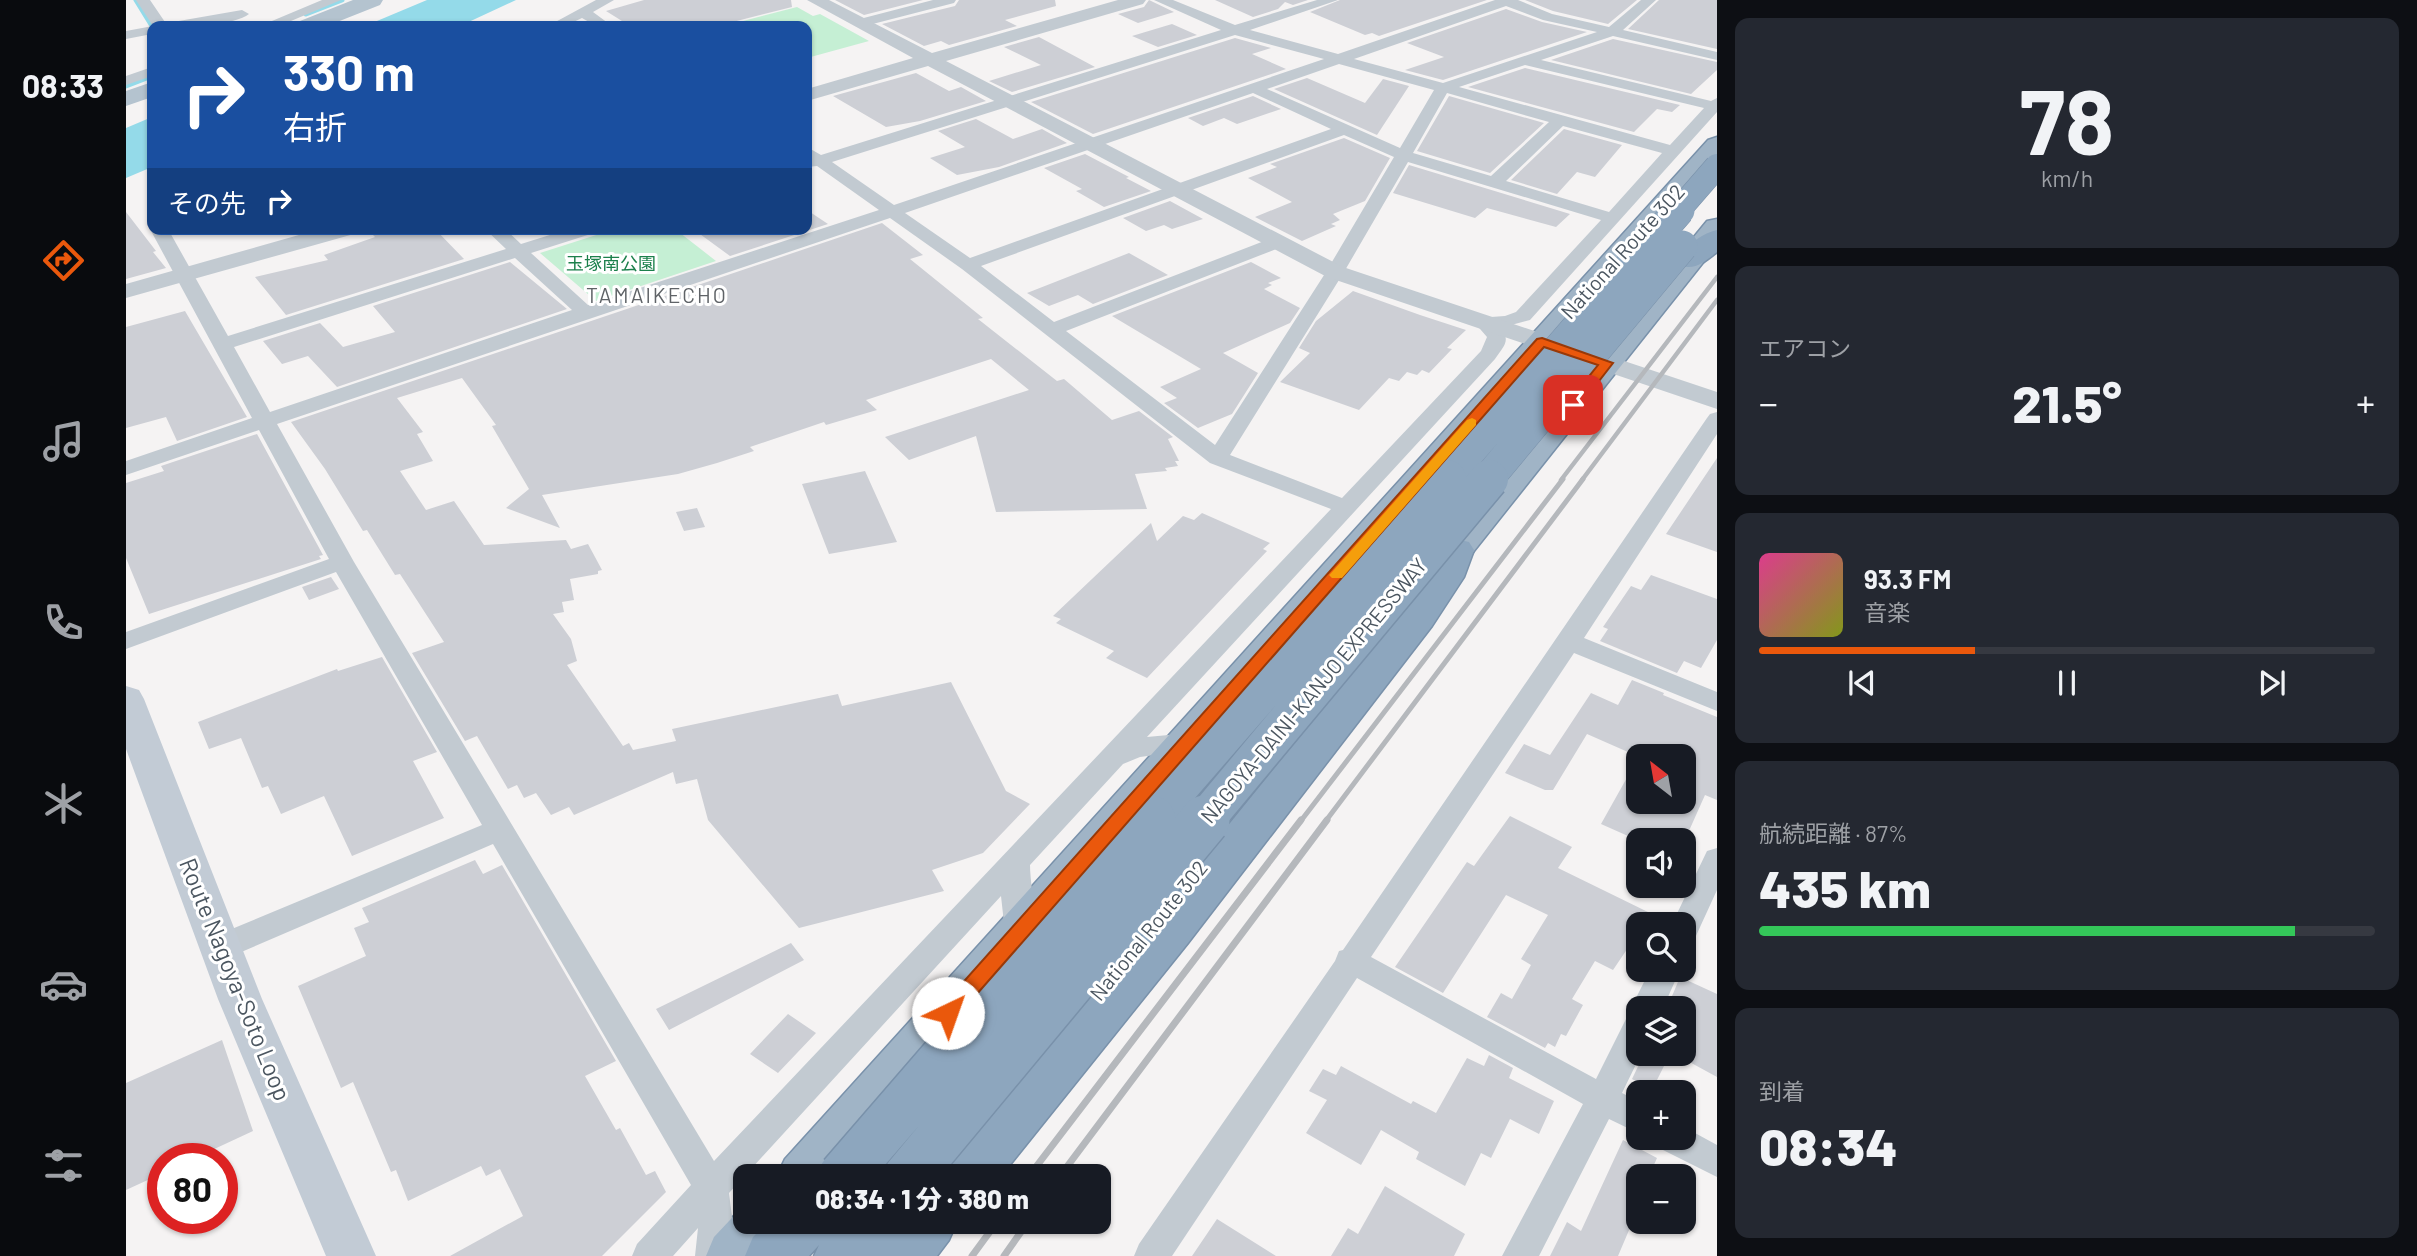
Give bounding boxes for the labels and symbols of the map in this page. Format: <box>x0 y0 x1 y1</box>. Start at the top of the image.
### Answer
street label: National Route 302 <box>1555 179 1689 323</box>
park label: 玉塚南公園 <box>566 252 656 274</box>
district label: TAMAIKECHO <box>586 282 728 307</box>
pin <box>1543 375 1603 435</box>
street label: NAGOYA-DAINI-KANJO EXPRESSWAY <box>1195 552 1431 828</box>
north arrow <box>1626 744 1696 814</box>
street label: Route Nagoya-Soto Loop <box>174 853 298 1105</box>
street label: National Route 302 <box>1084 855 1212 1005</box>
position arrow <box>911 976 985 1050</box>
speed limit sign: 80 <box>147 1143 238 1234</box>

